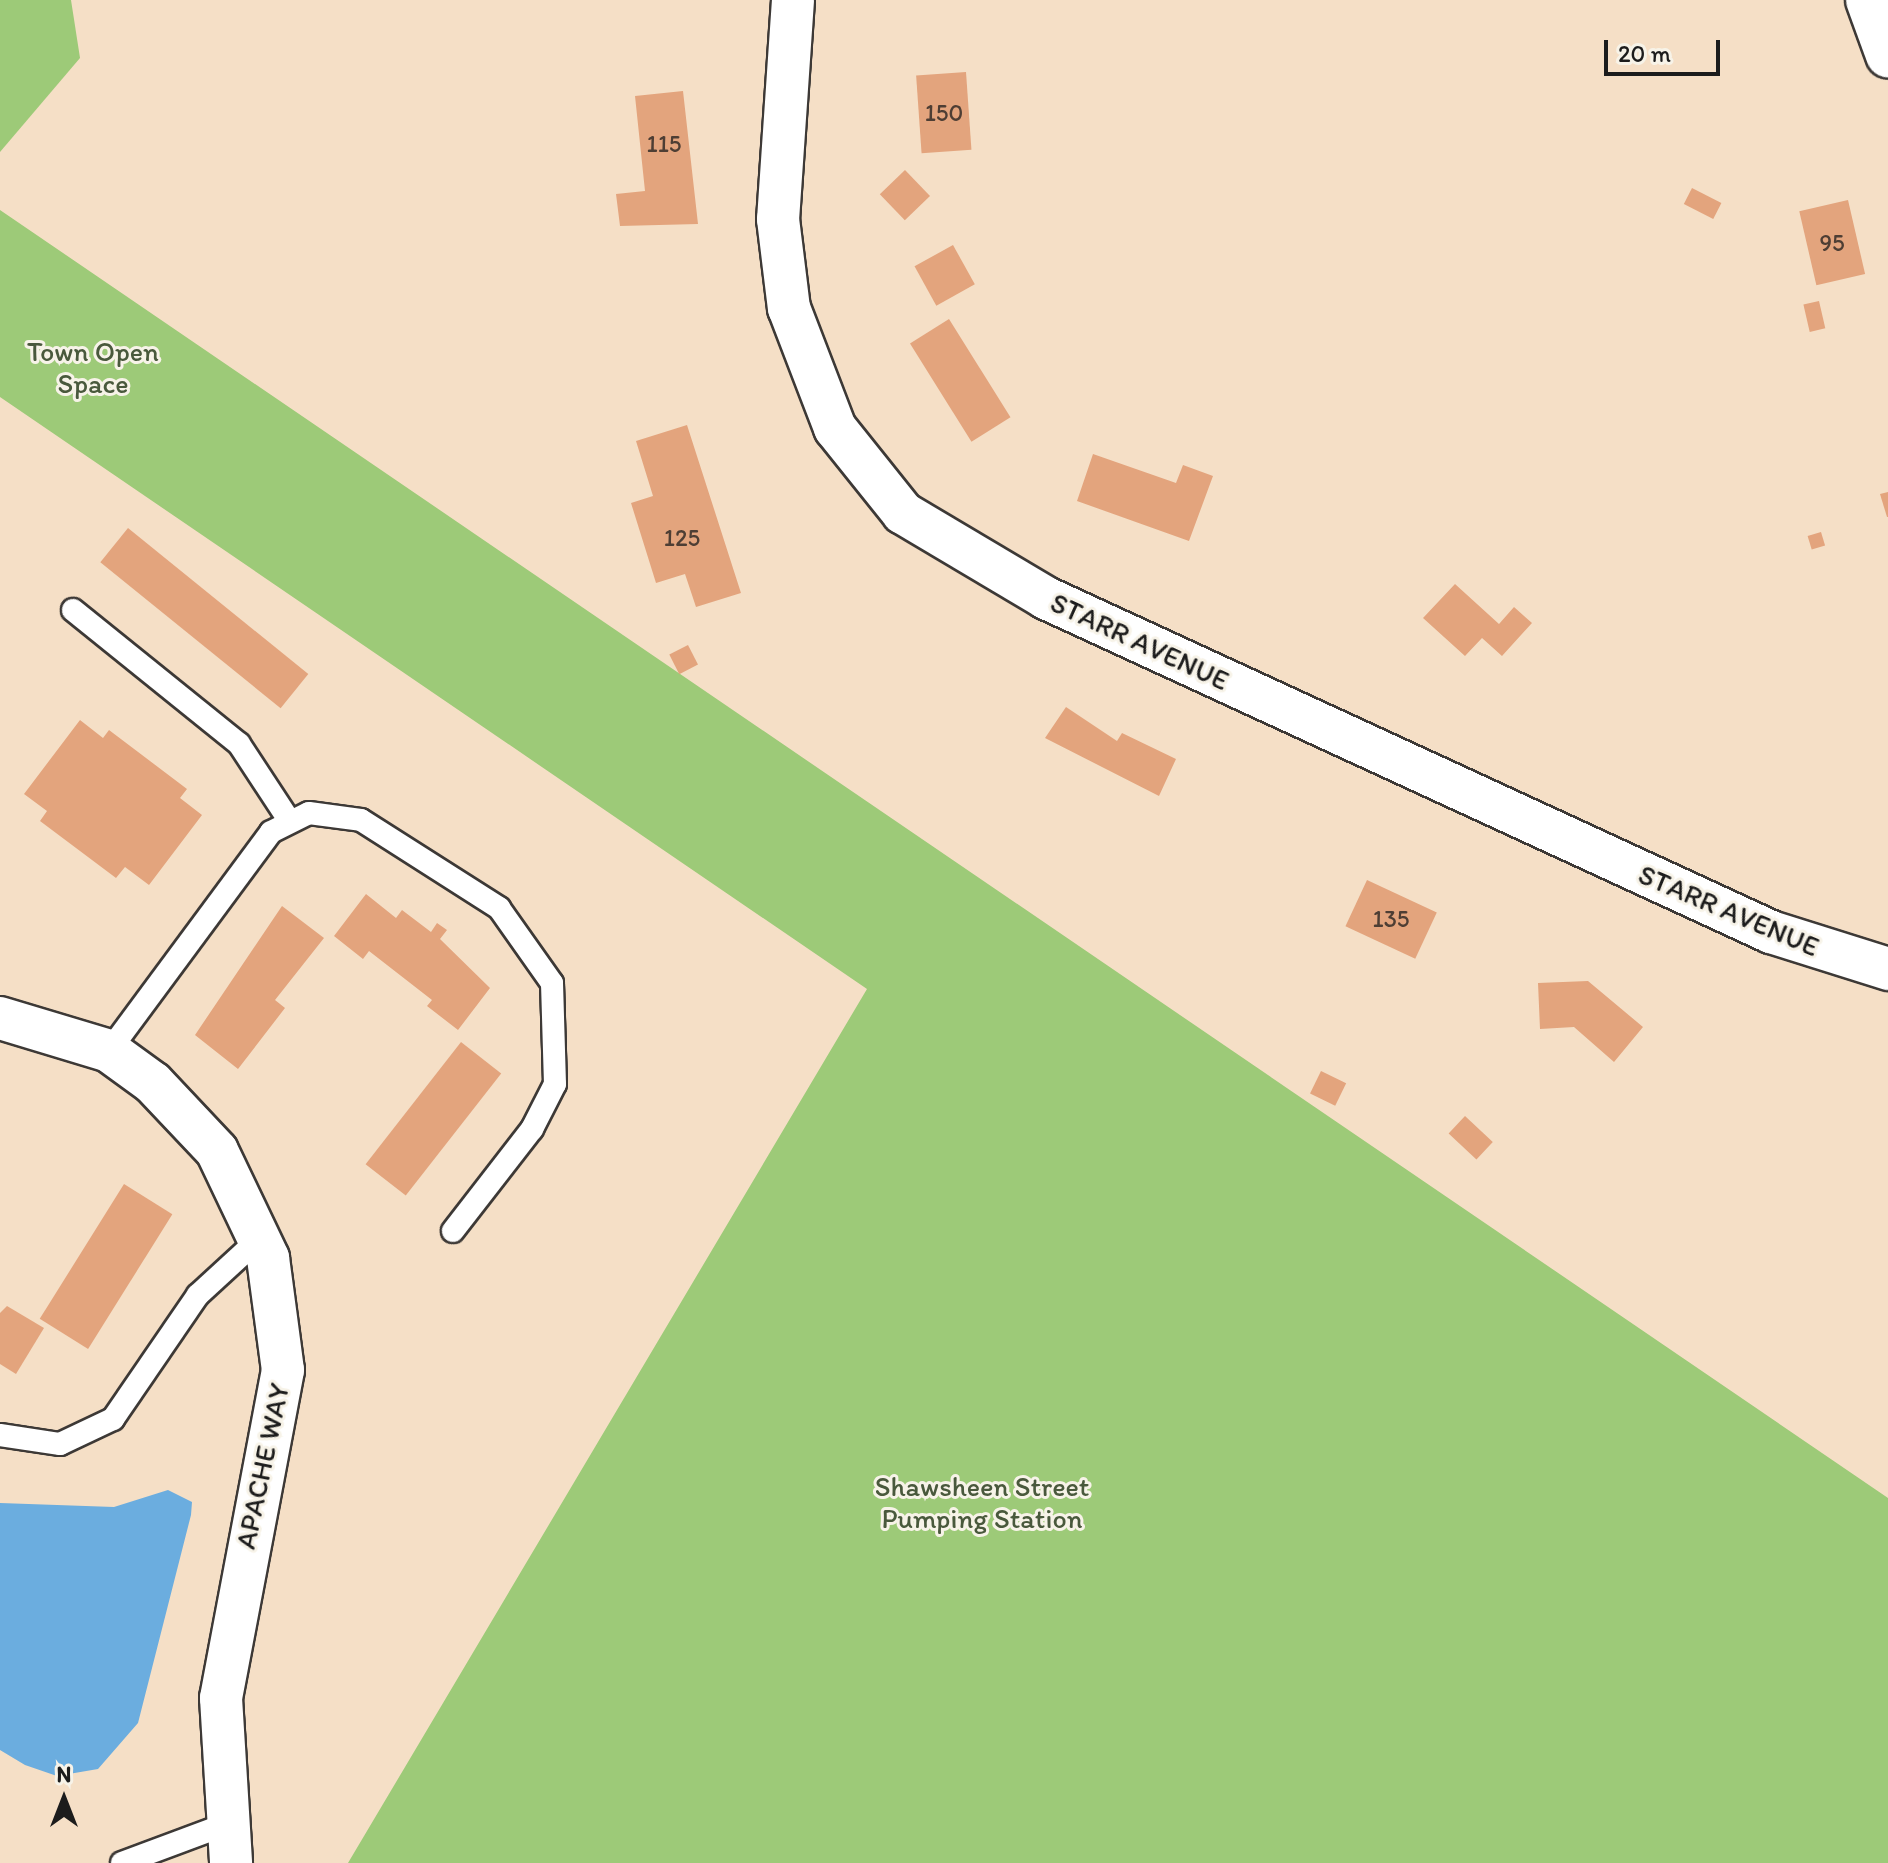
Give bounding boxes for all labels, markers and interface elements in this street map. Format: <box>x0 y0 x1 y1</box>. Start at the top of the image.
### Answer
scale bar <box>1608 24 1724 74</box>
text: 20 m <box>1618 39 1671 68</box>
house number: 150 <box>925 99 963 127</box>
house number: 115 <box>647 130 681 158</box>
house number: 95 <box>1819 229 1845 257</box>
park label: Town Open Space <box>28 334 158 400</box>
house number: 125 <box>664 524 700 552</box>
street label: STARR AVENUE <box>1046 585 1234 697</box>
street label: STARR AVENUE <box>1634 857 1824 963</box>
house number: 135 <box>1373 905 1409 933</box>
street label: APACHE WAY <box>228 1380 296 1552</box>
park label: Shawsheen Street Pumping Station <box>875 1469 1089 1535</box>
north arrow <box>24 1759 104 1839</box>
text: N <box>57 1761 71 1788</box>

